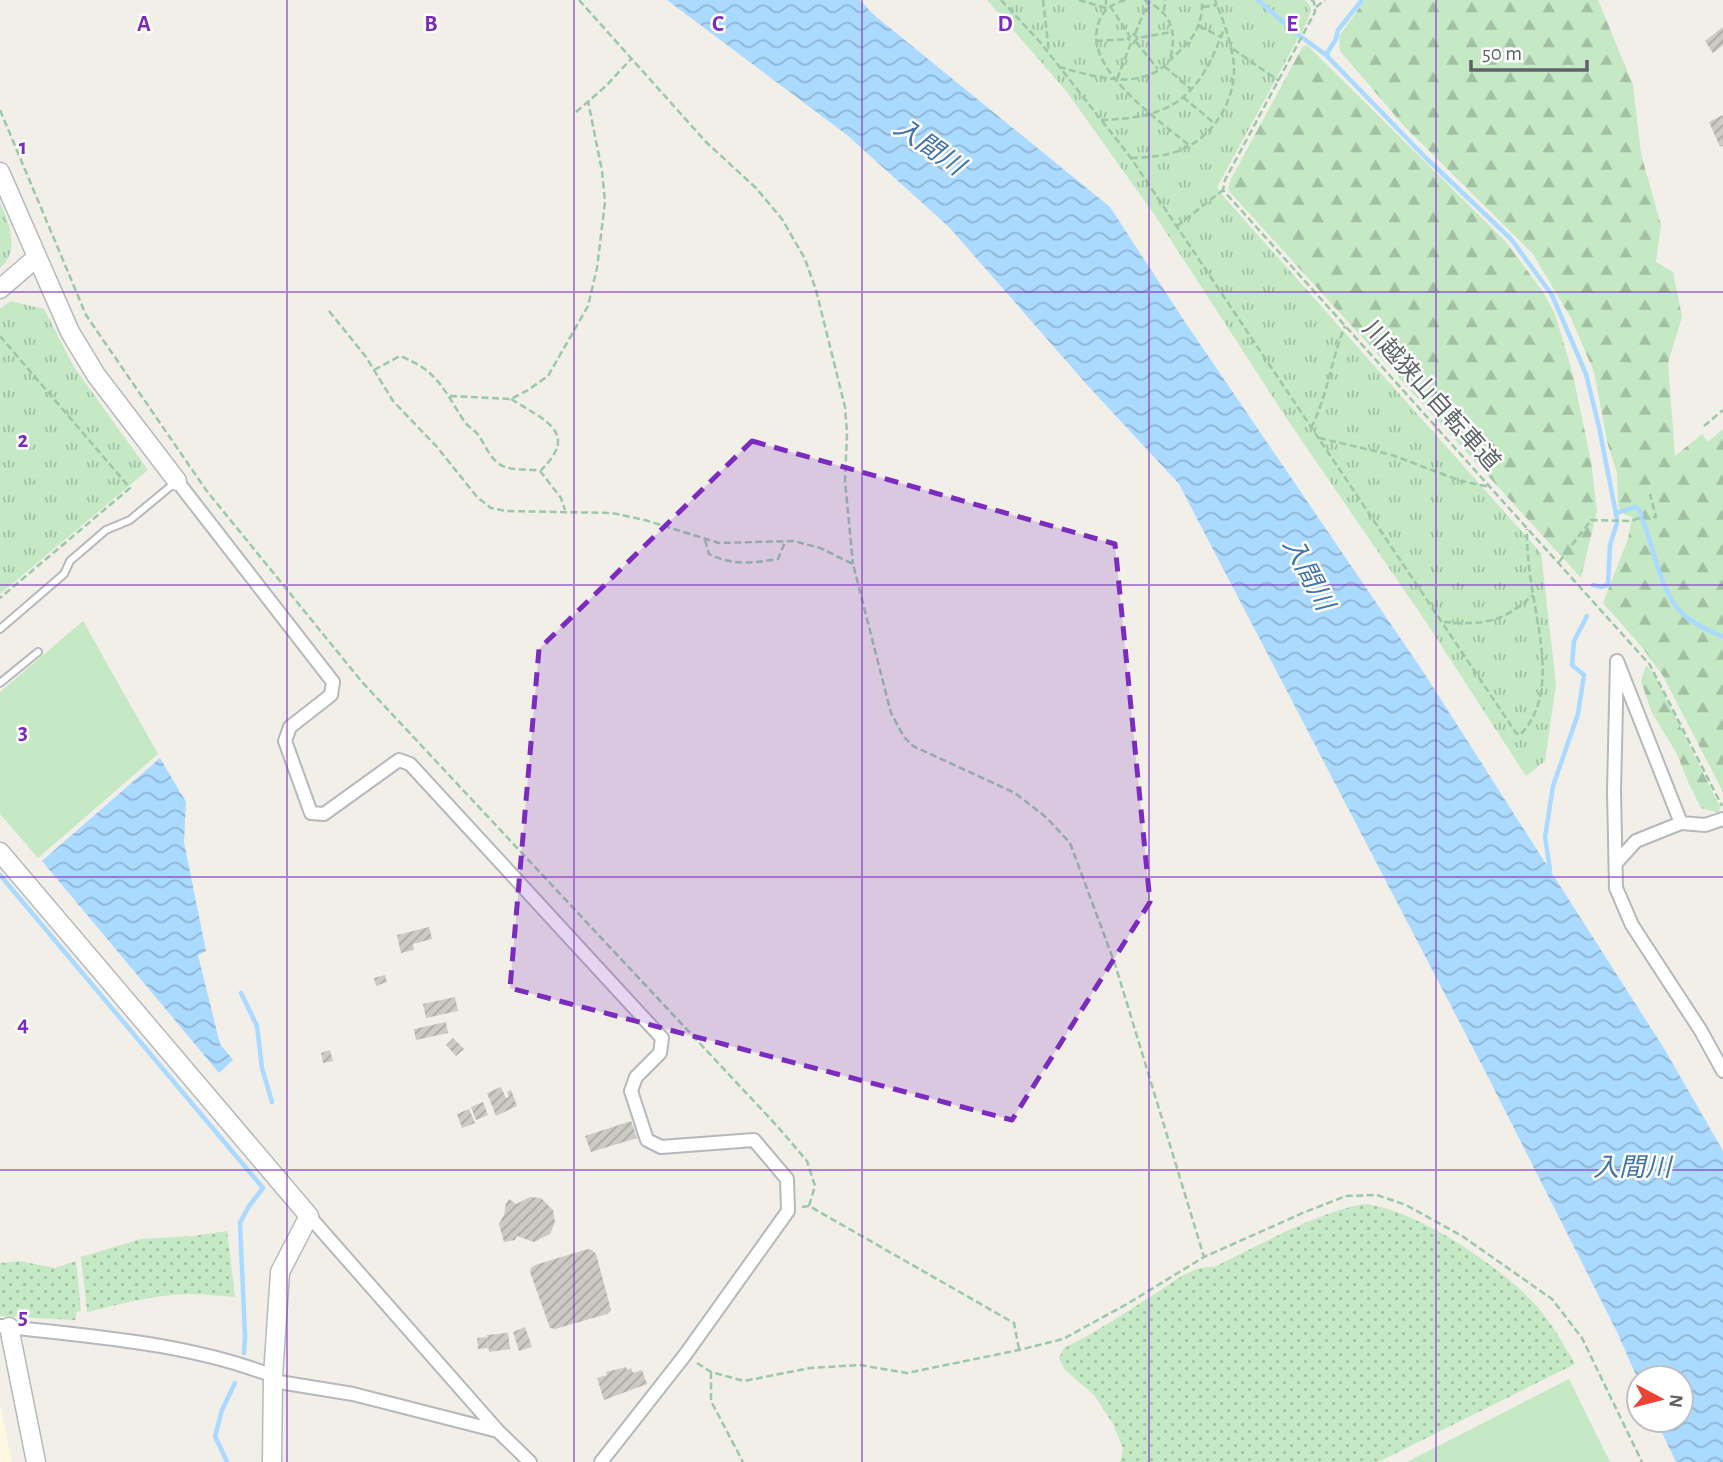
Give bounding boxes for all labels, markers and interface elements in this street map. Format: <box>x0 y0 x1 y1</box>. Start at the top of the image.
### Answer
text: A <box>137 13 151 36</box>
text: B <box>424 13 438 36</box>
text: C <box>712 13 724 36</box>
text: D <box>997 13 1013 36</box>
text: E <box>1286 13 1298 36</box>
scale bar <box>1471 28 1586 72</box>
text: 50 m <box>1482 43 1522 64</box>
water label: 入間川 <box>890 114 971 182</box>
text: 1 <box>19 136 27 159</box>
street label: 川越狭山自転車道 <box>1358 315 1506 475</box>
text: 2 <box>18 429 29 452</box>
water label: 入間川 <box>1278 533 1339 617</box>
text: 3 <box>18 721 28 744</box>
text: 4 <box>17 1013 29 1036</box>
water label: 入間川 <box>1593 1155 1674 1181</box>
text: 5 <box>18 1306 28 1329</box>
north arrow <box>1625 1364 1695 1434</box>
text: N <box>1665 1393 1686 1409</box>

